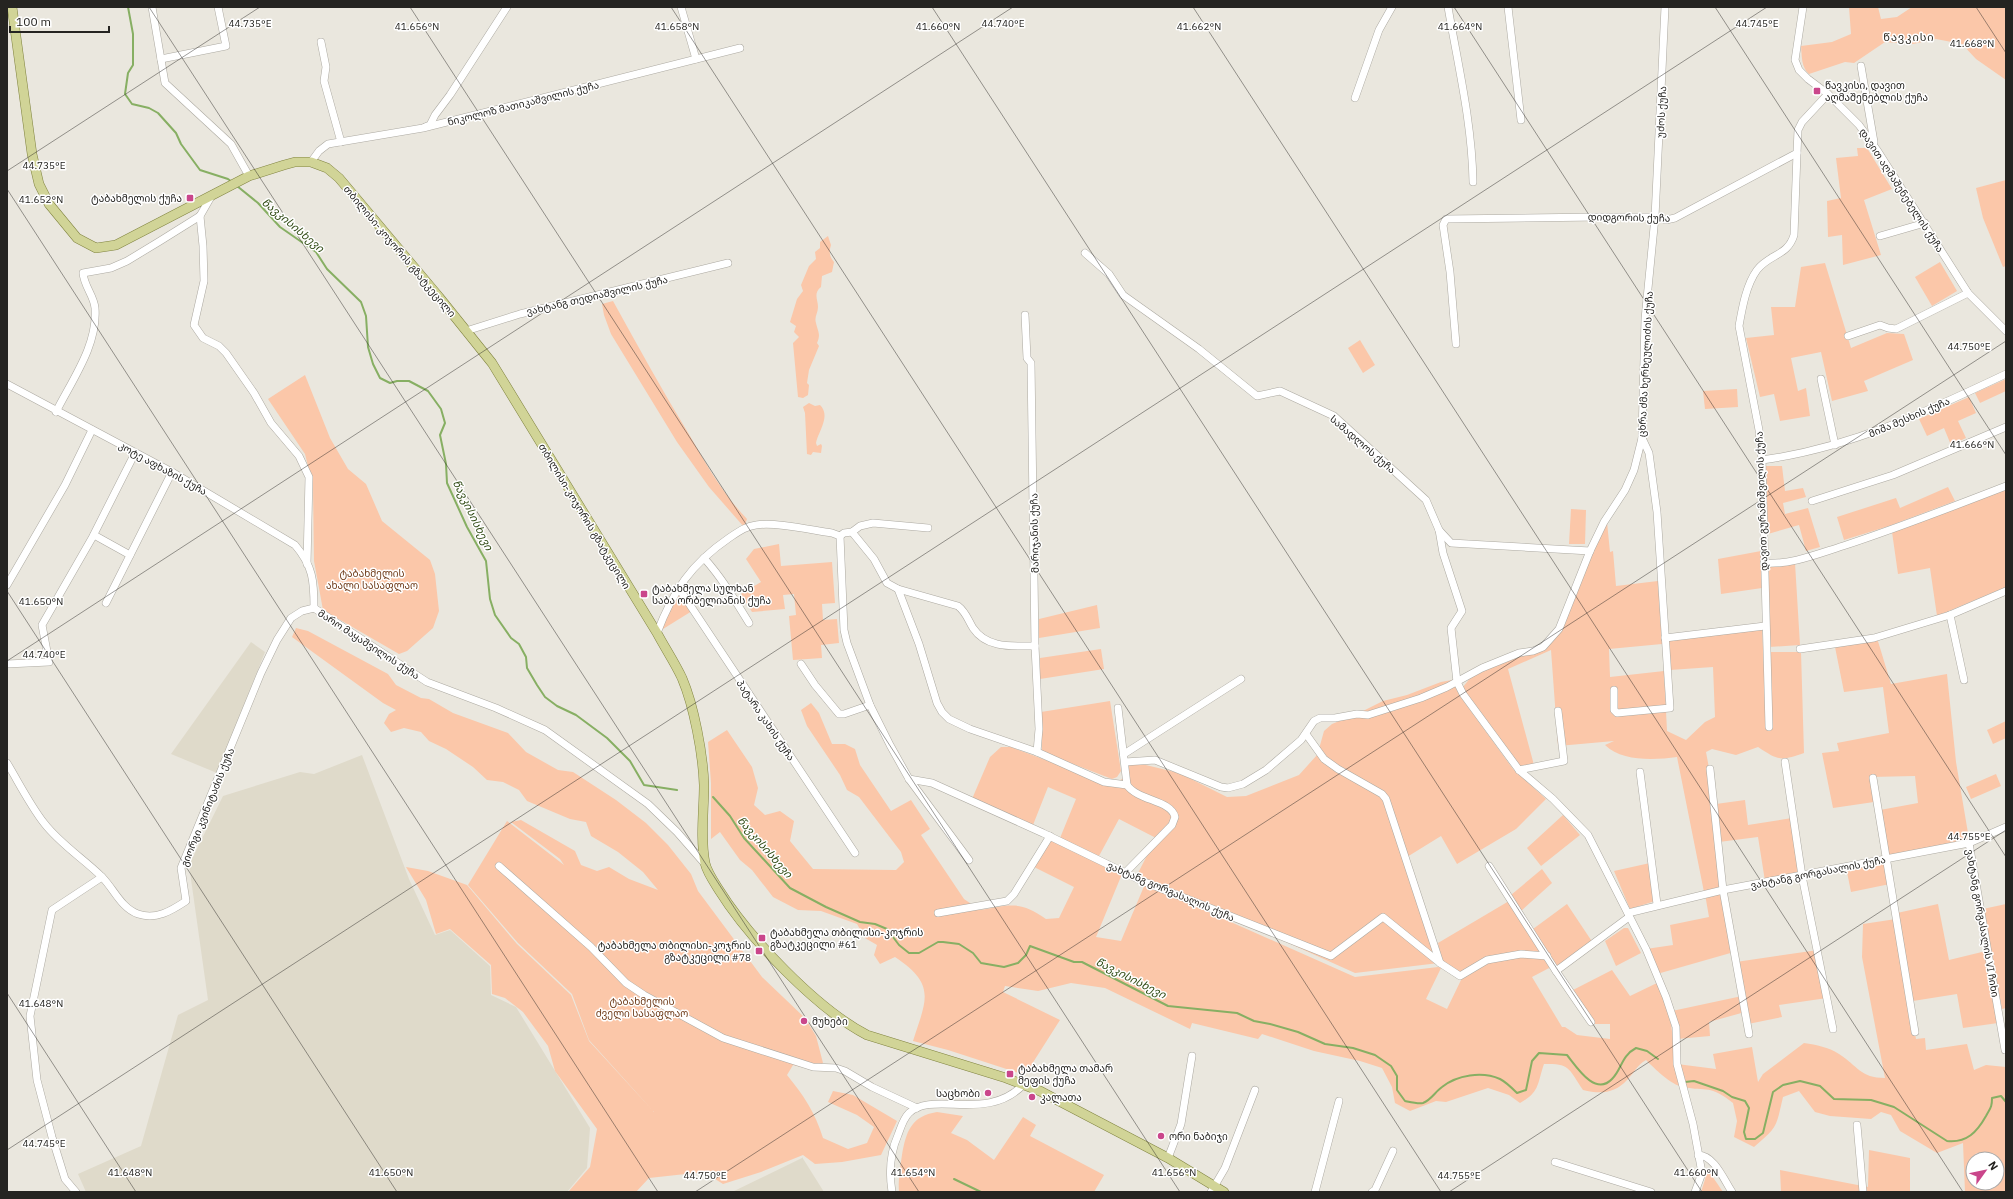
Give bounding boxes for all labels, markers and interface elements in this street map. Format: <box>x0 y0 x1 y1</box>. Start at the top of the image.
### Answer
scale bar <box>10 8 109 34</box>
text: 100 m <box>16 14 51 29</box>
text: 44.735°E <box>228 17 272 30</box>
text: 44.740°E <box>981 17 1025 30</box>
text: 44.745°E <box>1735 17 1779 30</box>
text: 41.656°N <box>395 20 439 33</box>
text: 41.658°N <box>655 20 699 33</box>
text: 41.660°N <box>916 20 960 33</box>
text: 41.662°N <box>1177 20 1221 33</box>
text: 41.664°N <box>1438 20 1482 33</box>
district label: წავკისი <box>1883 30 1935 44</box>
text: 41.668°N <box>1950 37 1994 50</box>
street label: ნიკოლოზ მათიკაშვილის ქუჩა <box>446 78 600 129</box>
place label: წავკისი, დავით აღმაშენებლის ქუჩა <box>1825 79 1928 104</box>
street label: უძოს ქუჩა <box>1654 86 1669 138</box>
marker: წავკისი, დავით აღმაშენებლის ქუჩა <box>1812 86 1822 96</box>
street label: დავით აღმაშენებელის ქუჩა <box>1857 126 1947 255</box>
text: 44.735°E <box>22 159 66 172</box>
street label: თბილისი-კოჯორის გზატკეცილი <box>341 183 459 320</box>
place label: ტაბახმელის ქუჩა <box>91 192 182 205</box>
text: 41.652°N <box>19 193 63 206</box>
marker: ტაბახმელის ქუჩა <box>185 193 195 203</box>
water label: წავკისისხევი <box>259 195 327 255</box>
street label: დიდგორის ქუჩა <box>1588 210 1670 225</box>
street label: ვახტანგ თედიაშვილის ქუჩა <box>525 273 669 318</box>
street label: ცხრა ძმა ხერხეულიძის ქუჩა <box>1635 291 1656 437</box>
text: 44.750°E <box>1947 340 1991 353</box>
street label: მიშა მესხის ქუჩა <box>1867 394 1952 440</box>
street label: სამადლოს ქუჩა <box>1327 412 1398 476</box>
street label: დავით გურამიშვილის ქუჩა <box>1753 431 1770 571</box>
text: 41.666°N <box>1950 438 1994 451</box>
street label: კოტე აფხაზის ქუჩა <box>116 439 209 498</box>
street label: თბილისი-კოჯორის გზატკეცილი <box>536 441 633 592</box>
water label: წავკისისხევი <box>450 477 496 553</box>
street label: მარიჯანის ქუჩა <box>1027 493 1042 573</box>
park label: ტაბახმელის ახალი სასაფლაო <box>326 567 418 592</box>
place label: ტაბახმელა სულხან საბა ორბელიანის ქუჩა <box>652 582 771 607</box>
marker: ტაბახმელა სულხან საბა ორბელიანის ქუჩა <box>639 589 649 599</box>
text: 41.650°N <box>19 595 63 608</box>
street label: მარო მაყაშვილის ქუჩა <box>315 607 422 682</box>
text: 44.740°E <box>22 648 66 661</box>
street label: პატარა კახის ქუჩა <box>734 677 798 763</box>
street label: გიორგი კვინიტაძის ქუჩა <box>178 746 237 868</box>
water label: წავკისისხევი <box>735 813 796 881</box>
text: 44.755°E <box>1947 830 1991 843</box>
street label: ვახტანგ გორგასალის VI ჩიხი <box>1963 848 2002 998</box>
street label: ვახტანგ გორგასალის ქუჩა <box>1749 853 1887 892</box>
street label: ვახტანგ გორგასალის ქუჩა <box>1105 859 1237 924</box>
place label: ტაბახმელა თბილისი-კოჯრის გზატკეცილი #61 <box>770 926 923 951</box>
marker: ტაბახმელა თბილისი-კოჯრის გზატკეცილი #61 <box>757 933 767 943</box>
place label: ტაბახმელა თბილისი-კოჯრის გზატკეცილი #78 <box>598 939 751 964</box>
marker: ტაბახმელა თბილისი-კოჯრის გზატკეცილი #78 <box>754 946 764 956</box>
water label: წავკისისხევი <box>1094 954 1169 1002</box>
park label: ტაბახმელის ძველი სასაფლაო <box>596 995 688 1020</box>
text: 41.648°N <box>19 997 63 1010</box>
place label: მუხები <box>812 1015 848 1028</box>
marker: მუხები <box>799 1016 809 1026</box>
place label: ტაბახმელა თამარ მეფის ქუჩა <box>1018 1062 1113 1087</box>
marker: ტაბახმელა თამარ მეფის ქუჩა <box>1005 1069 1015 1079</box>
place label: საცხობი <box>936 1087 980 1100</box>
marker: საცხობი <box>983 1088 993 1098</box>
place label: კალათა <box>1040 1091 1082 1104</box>
marker: კალათა <box>1027 1092 1037 1102</box>
place label: ორი ნაბიჯი <box>1169 1130 1228 1143</box>
marker: ორი ნაბიჯი <box>1156 1131 1166 1141</box>
text: 44.745°E <box>22 1137 66 1150</box>
north arrow <box>1965 1151 2005 1191</box>
text: N <box>1985 1158 2001 1173</box>
text: 41.648°N <box>108 1166 152 1179</box>
text: 41.650°N <box>369 1166 413 1179</box>
text: 41.654°N <box>891 1166 935 1179</box>
text: 41.656°N <box>1152 1166 1196 1179</box>
text: 41.660°N <box>1674 1166 1718 1179</box>
text: 44.750°E <box>683 1169 727 1182</box>
text: 44.755°E <box>1437 1169 1481 1182</box>

